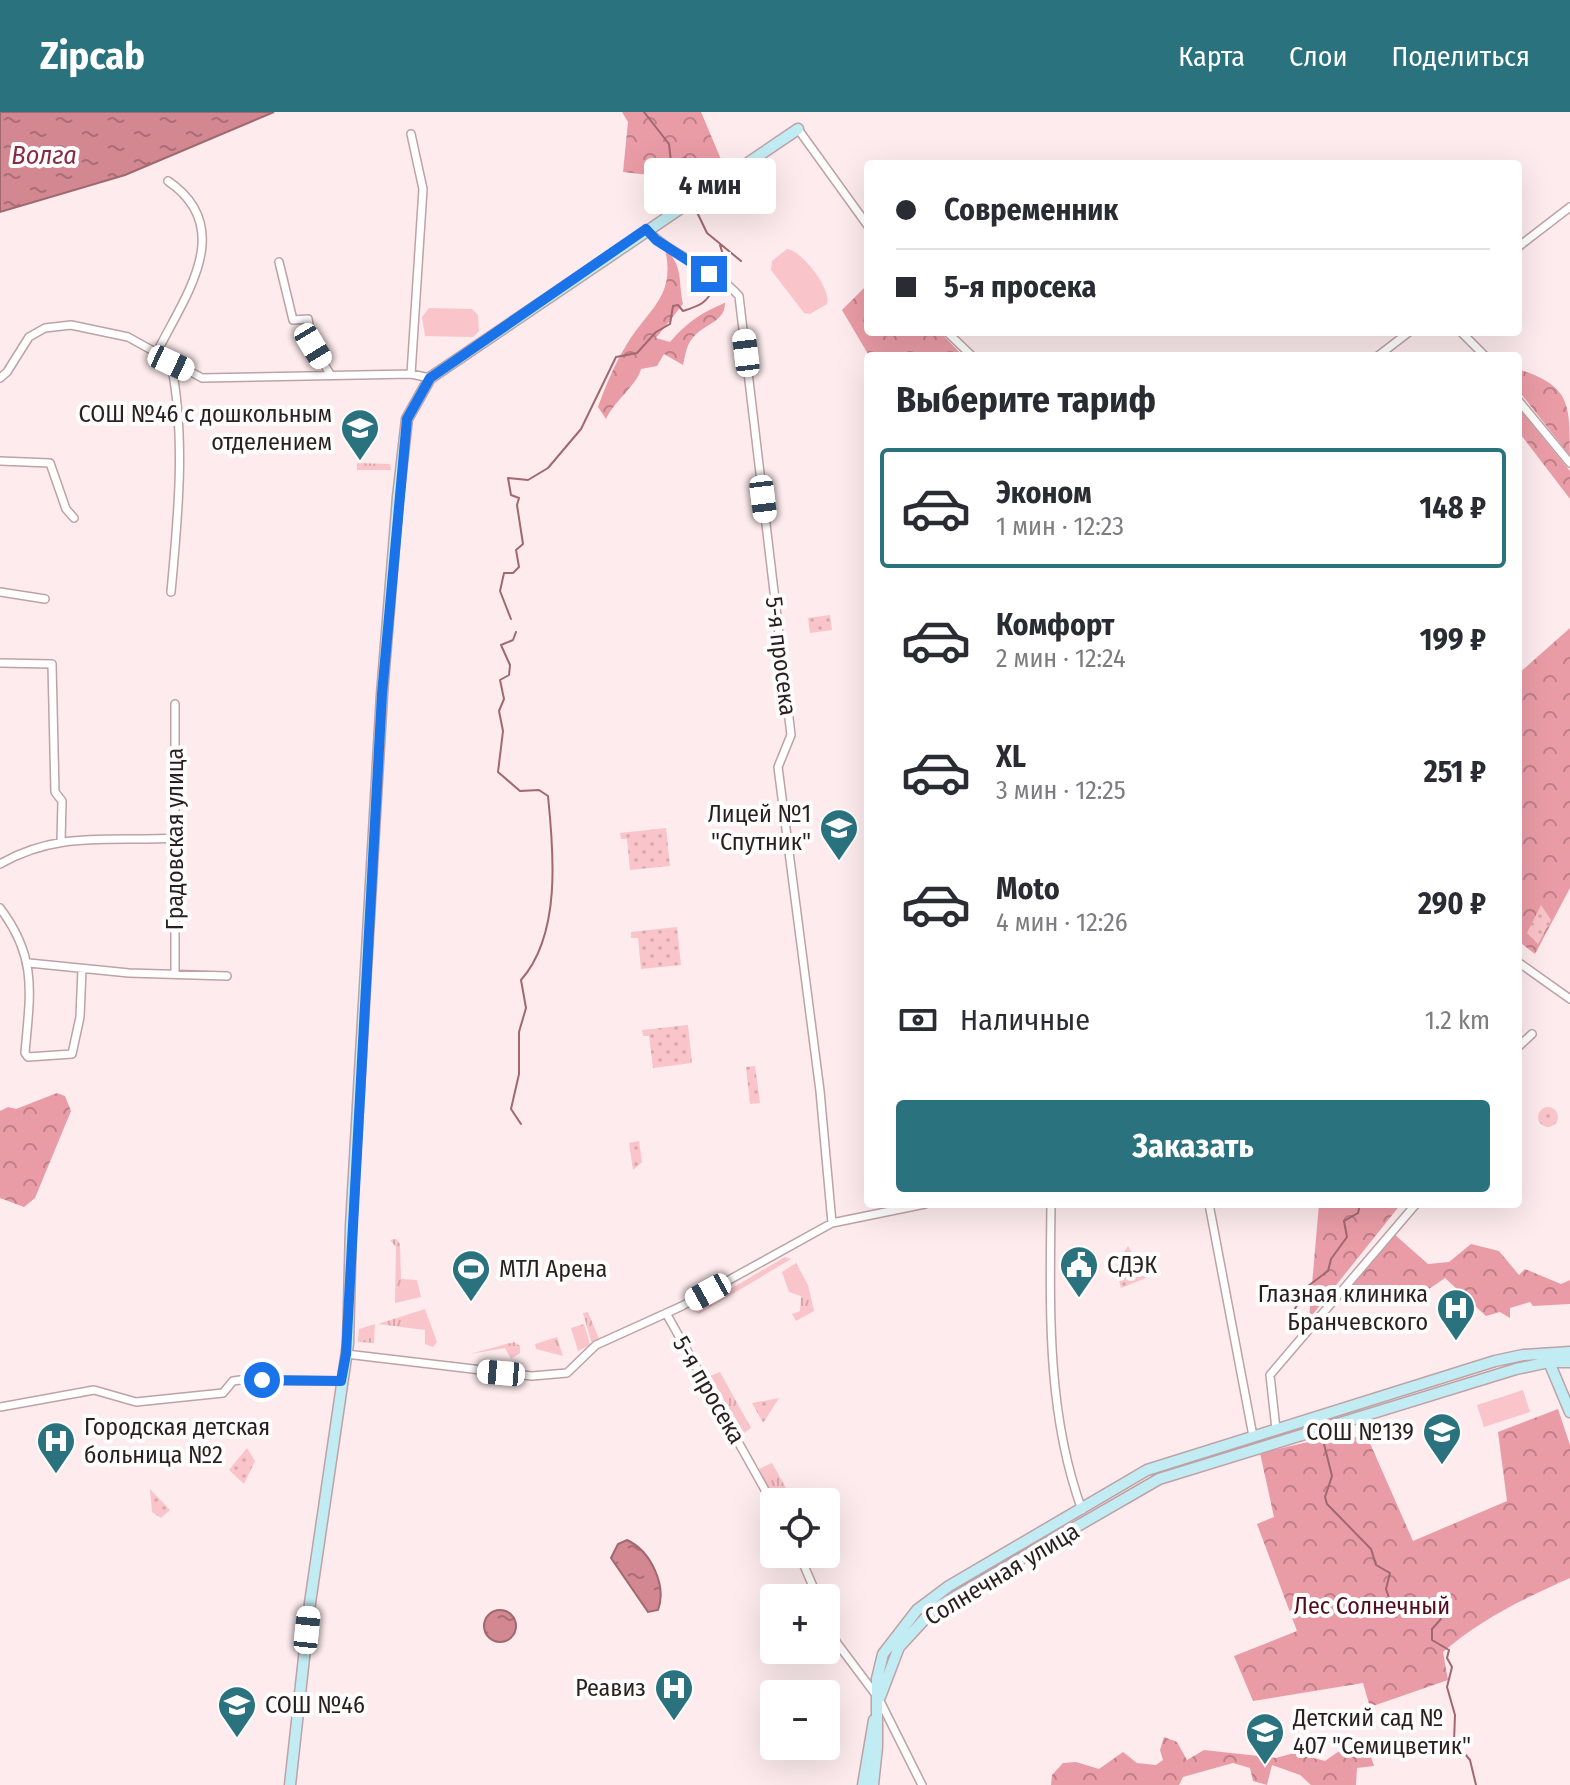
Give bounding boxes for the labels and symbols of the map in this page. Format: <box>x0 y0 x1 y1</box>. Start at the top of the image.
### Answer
water label: Волга <box>11 140 77 171</box>
callout: 4 мин <box>643 158 775 214</box>
route end <box>691 256 727 292</box>
car <box>290 319 336 373</box>
car <box>731 328 761 378</box>
car <box>144 342 198 384</box>
place label: СОШ №46 с дошкольным отделением <box>79 400 332 456</box>
school or university icon: СОШ №46 с дошкольным отделением <box>339 407 381 462</box>
car <box>748 474 778 524</box>
street label: 5-я просека <box>760 595 802 717</box>
street label: Градовская улица <box>161 748 189 930</box>
place label: Лицей №1 "Спутник" <box>708 800 811 856</box>
school or university icon: Лицей №1 "Спутник" <box>818 807 860 862</box>
public building icon: СДЭК <box>1058 1244 1100 1299</box>
sports icon: МТЛ Арена <box>450 1248 492 1303</box>
place label: СДЭК <box>1107 1251 1157 1279</box>
place label: МТЛ Арена <box>499 1255 607 1283</box>
car <box>681 1270 735 1314</box>
place label: Глазная клиника Бранчевского <box>1258 1280 1428 1336</box>
hospital icon: Глазная клиника Бранчевского <box>1435 1287 1477 1342</box>
street label: 5-я просека <box>667 1331 751 1449</box>
car <box>476 1359 526 1387</box>
route start <box>244 1362 280 1398</box>
school or university icon: СОШ №139 <box>1421 1411 1463 1466</box>
place label: Городская детская больница №2 <box>84 1413 270 1469</box>
place label: СОШ №139 <box>1306 1418 1414 1446</box>
hospital icon: Городская детская больница №2 <box>35 1420 77 1475</box>
street label: Солнечная улица <box>920 1517 1084 1631</box>
park label: Лес Солнечный <box>1294 1592 1450 1620</box>
car <box>293 1605 321 1655</box>
hospital icon: Реавиз <box>653 1667 695 1722</box>
place label: Реавиз <box>575 1674 646 1702</box>
school or university icon: СОШ №46 <box>216 1684 258 1739</box>
place label: СОШ №46 <box>265 1691 365 1719</box>
place label: Детский сад № 407 "Семицветик" <box>1292 1704 1471 1760</box>
school or university icon: Детский сад № 407 "Семицветик" <box>1244 1711 1286 1766</box>

